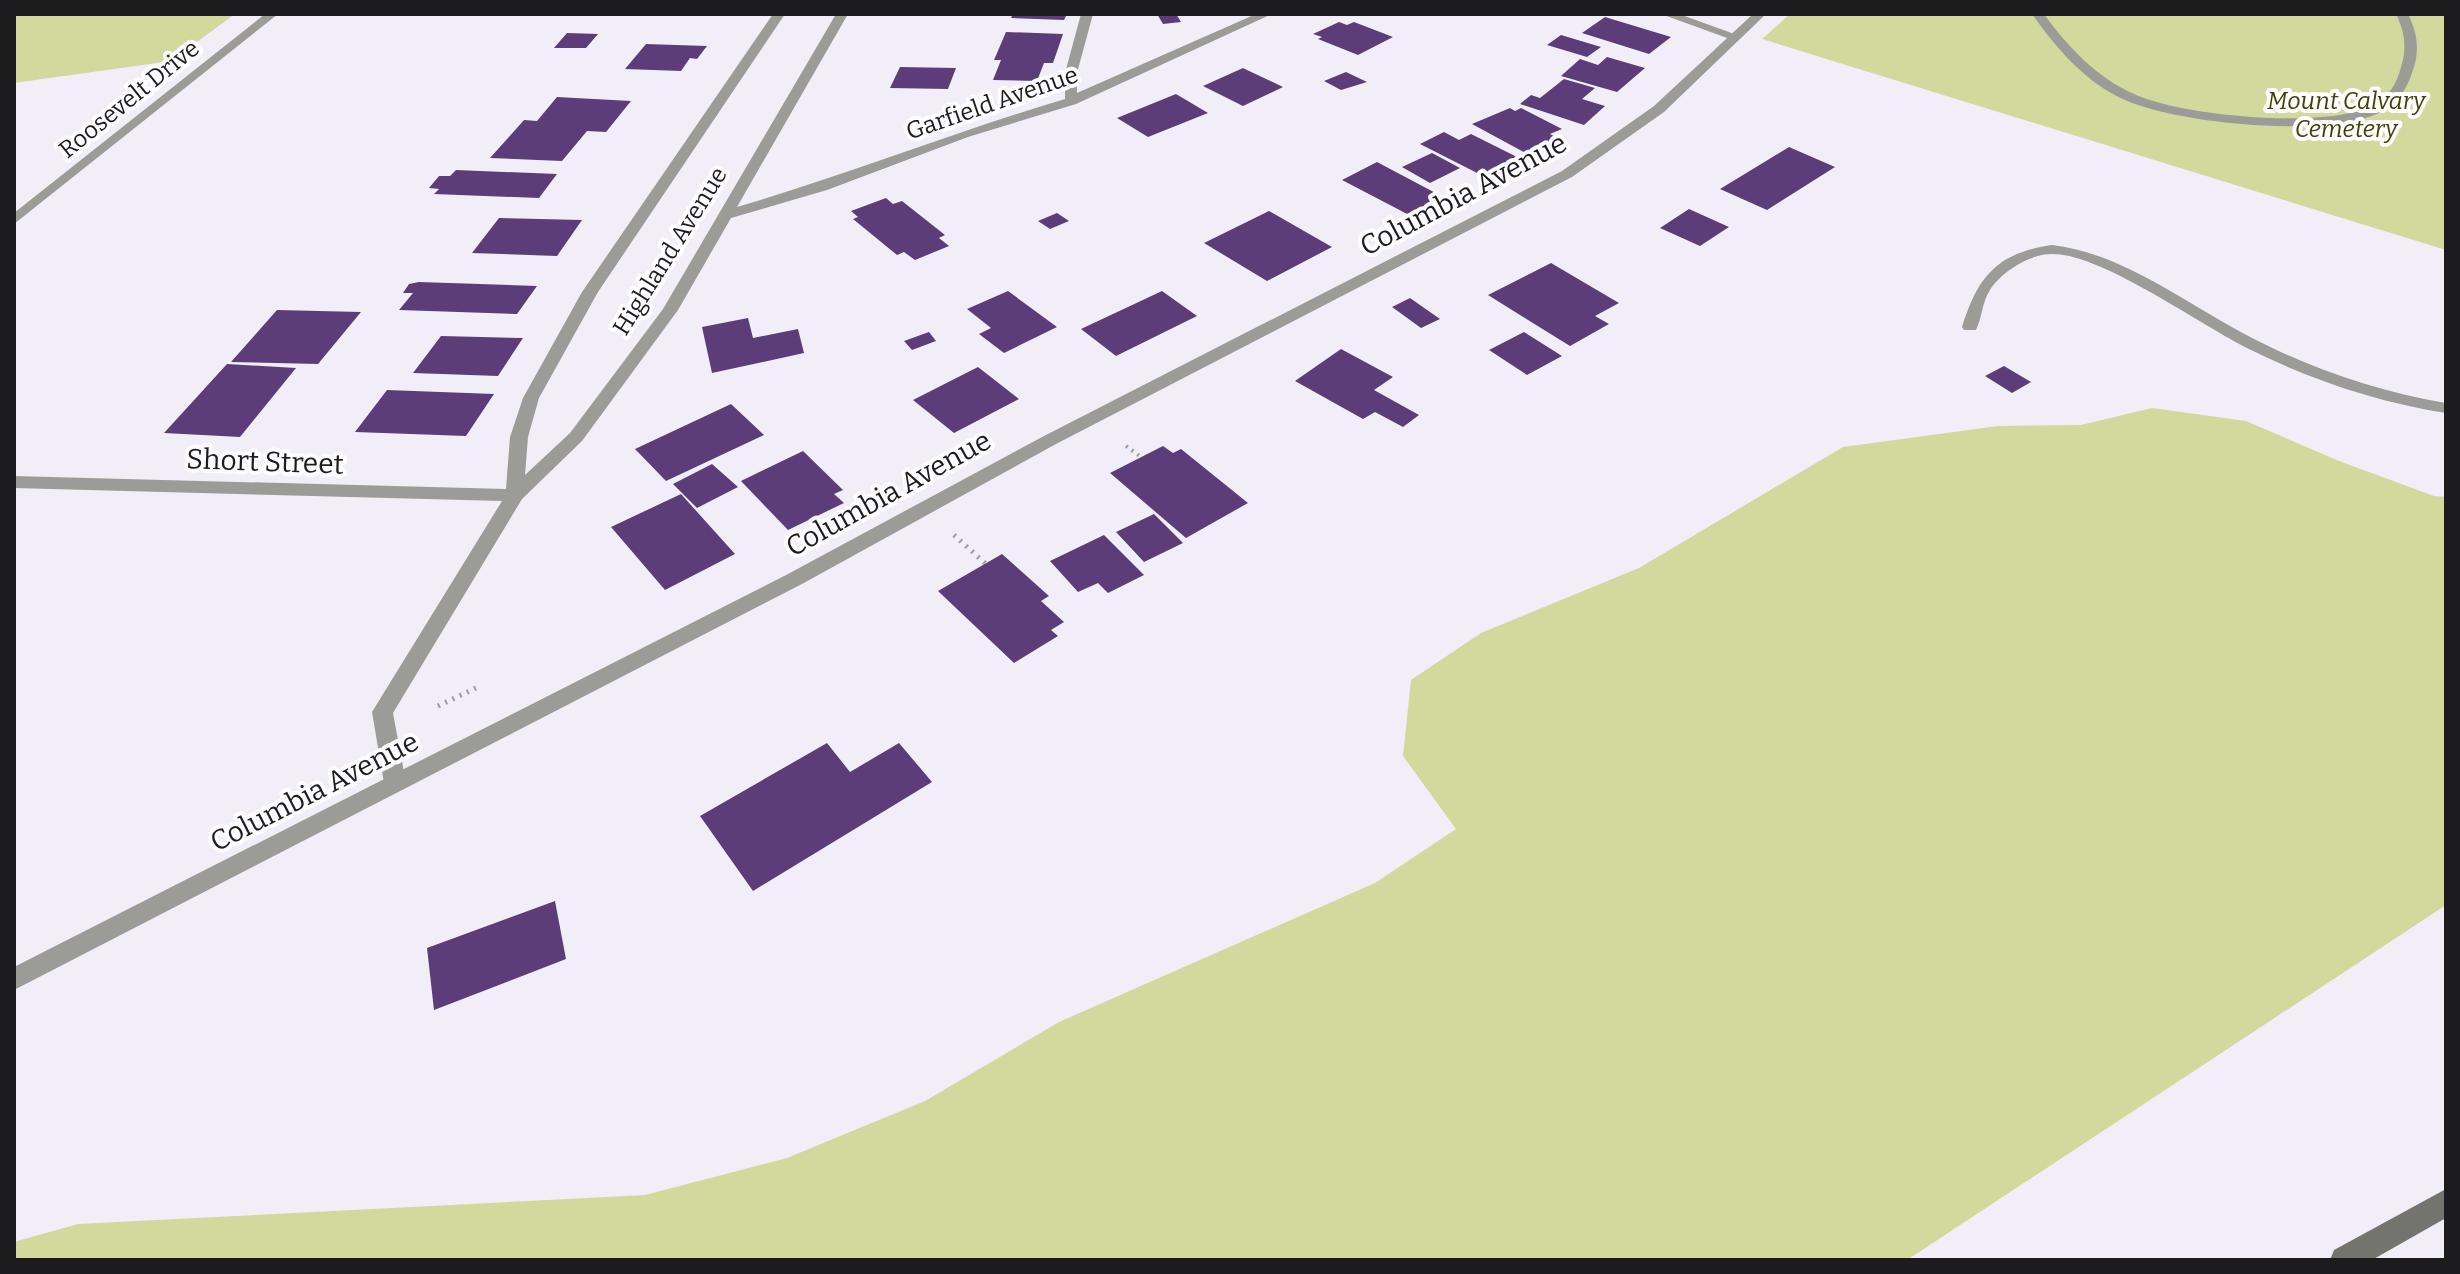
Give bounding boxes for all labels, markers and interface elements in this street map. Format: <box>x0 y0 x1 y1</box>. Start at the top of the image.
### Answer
street label: Roosevelt Drive <box>53 34 205 164</box>
street label: Garfield Avenue <box>902 60 1082 146</box>
park label: Mount Calvary Cemetery <box>2267 87 2427 143</box>
street label: Columbia Avenue <box>1354 126 1572 263</box>
street label: Highland Avenue <box>607 162 733 340</box>
street label: Columbia Avenue <box>780 423 996 563</box>
street label: Short Street <box>186 442 344 481</box>
street label: Columbia Avenue <box>205 725 424 858</box>

